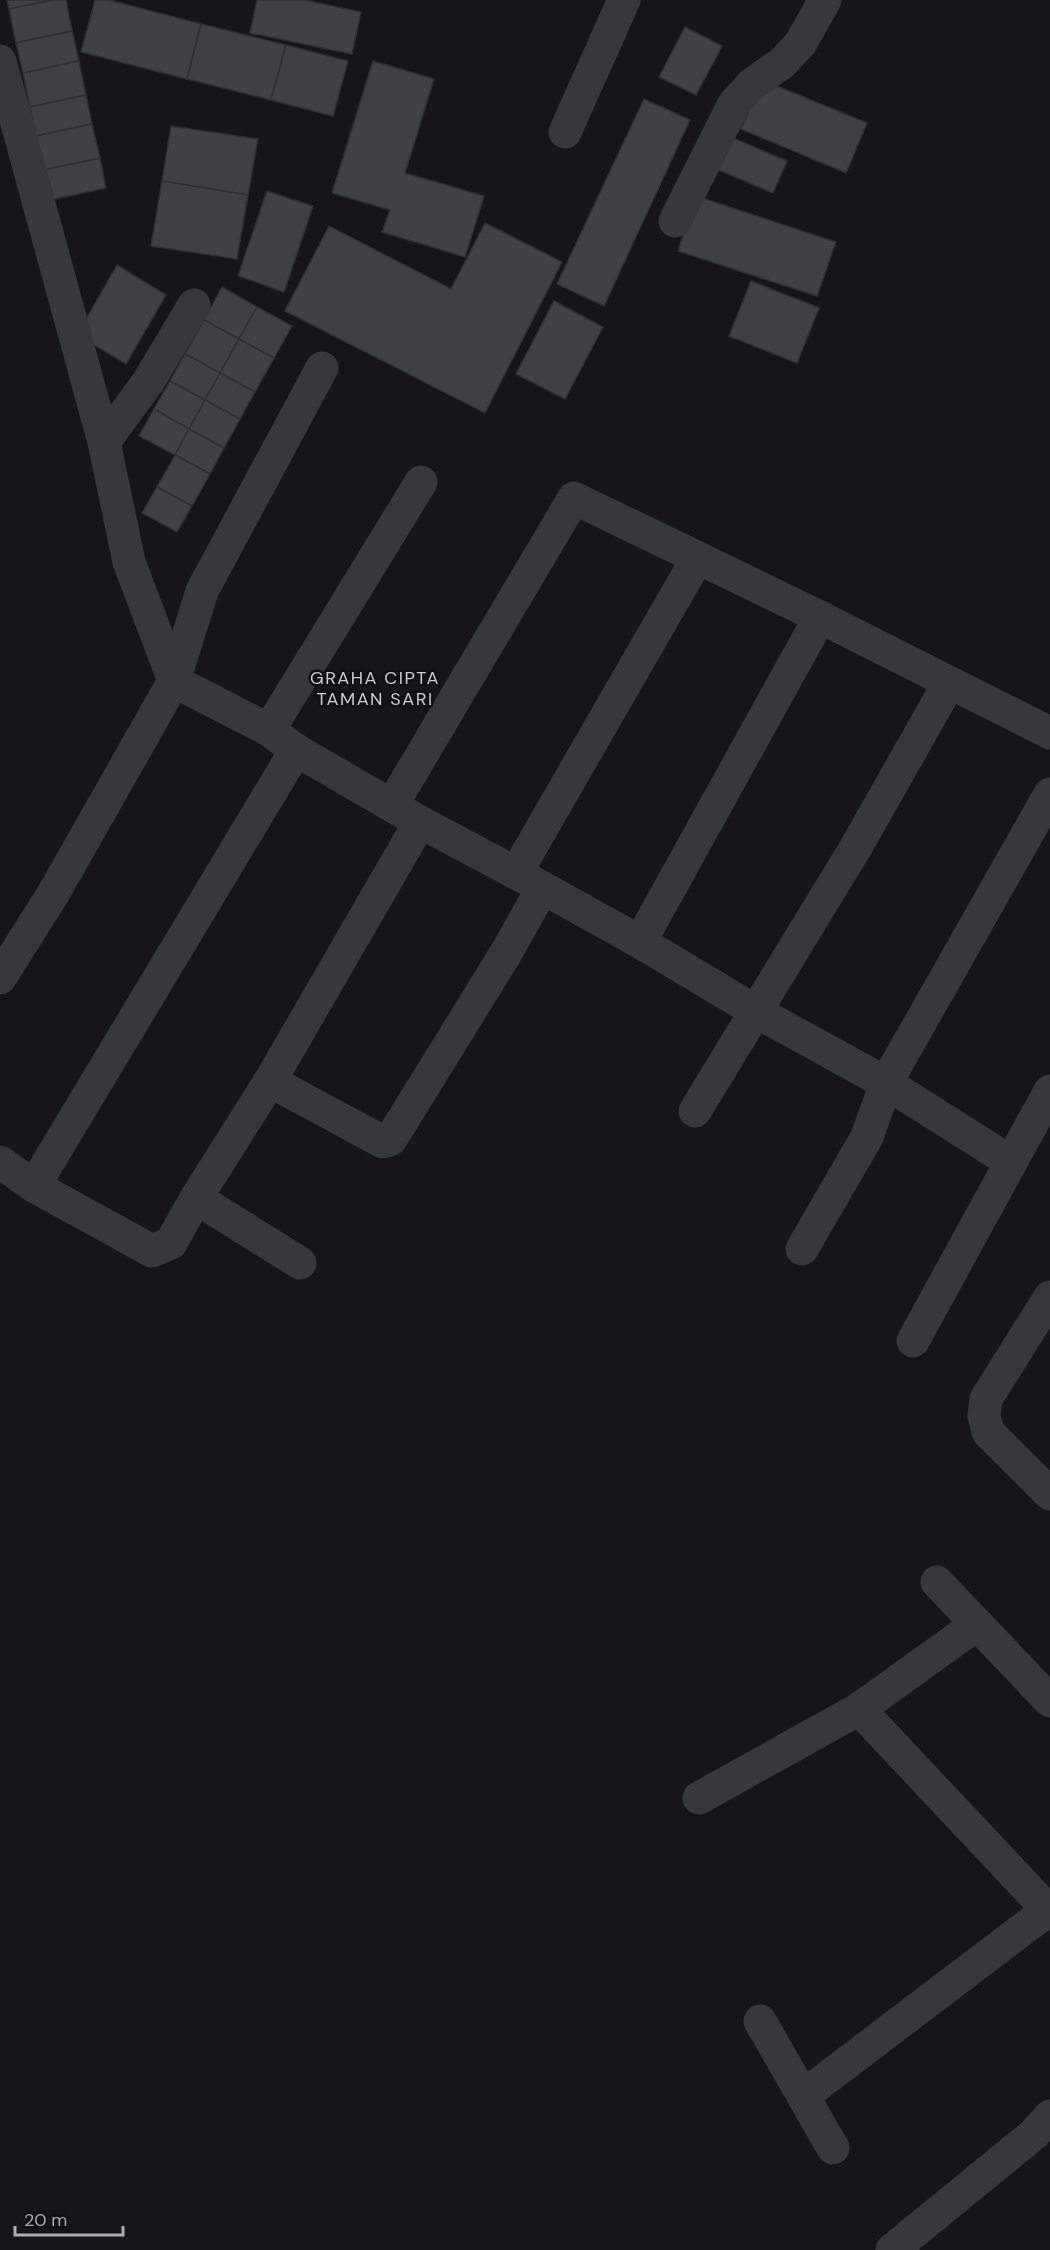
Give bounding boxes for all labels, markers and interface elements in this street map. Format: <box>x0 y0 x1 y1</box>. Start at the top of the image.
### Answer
district label: GRAHA CIPTA TAMAN SARI <box>310 666 440 711</box>
scale bar <box>15 2199 123 2237</box>
text: 20 m <box>24 2208 67 2232</box>

